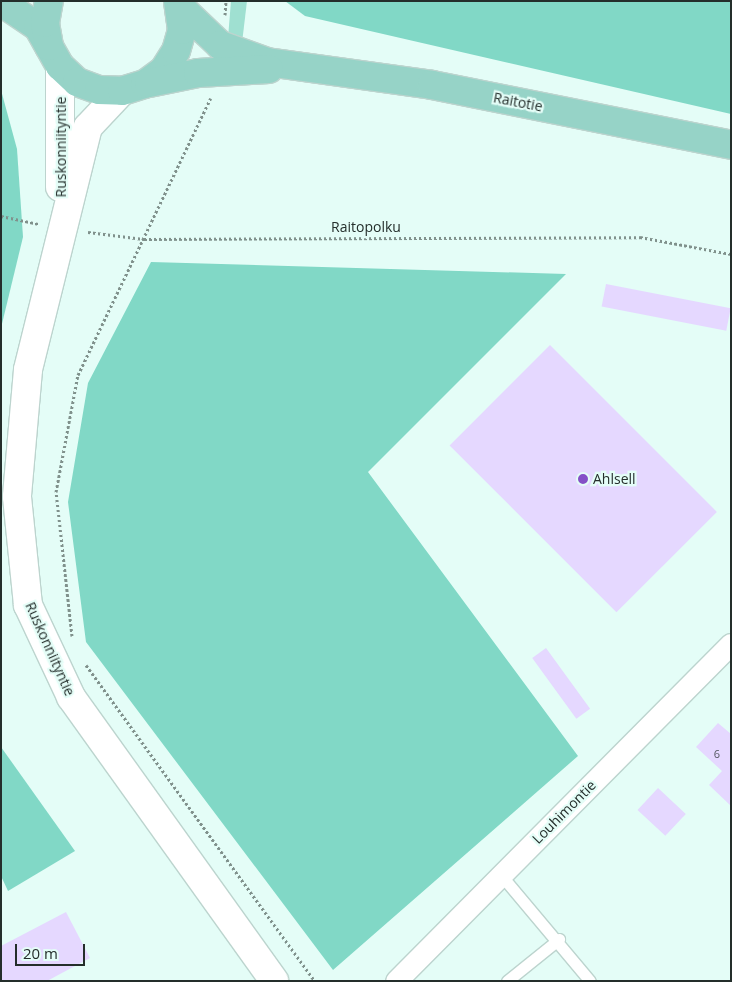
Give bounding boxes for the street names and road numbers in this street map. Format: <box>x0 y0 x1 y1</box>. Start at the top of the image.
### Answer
street label: Raitotie <box>492 89 544 115</box>
street label: Ruskonniityntie <box>53 97 69 197</box>
street label: Raitopolku <box>331 219 401 235</box>
street label: Ruskonniityntie <box>22 599 78 699</box>
street label: Louhimontie <box>529 777 599 847</box>

